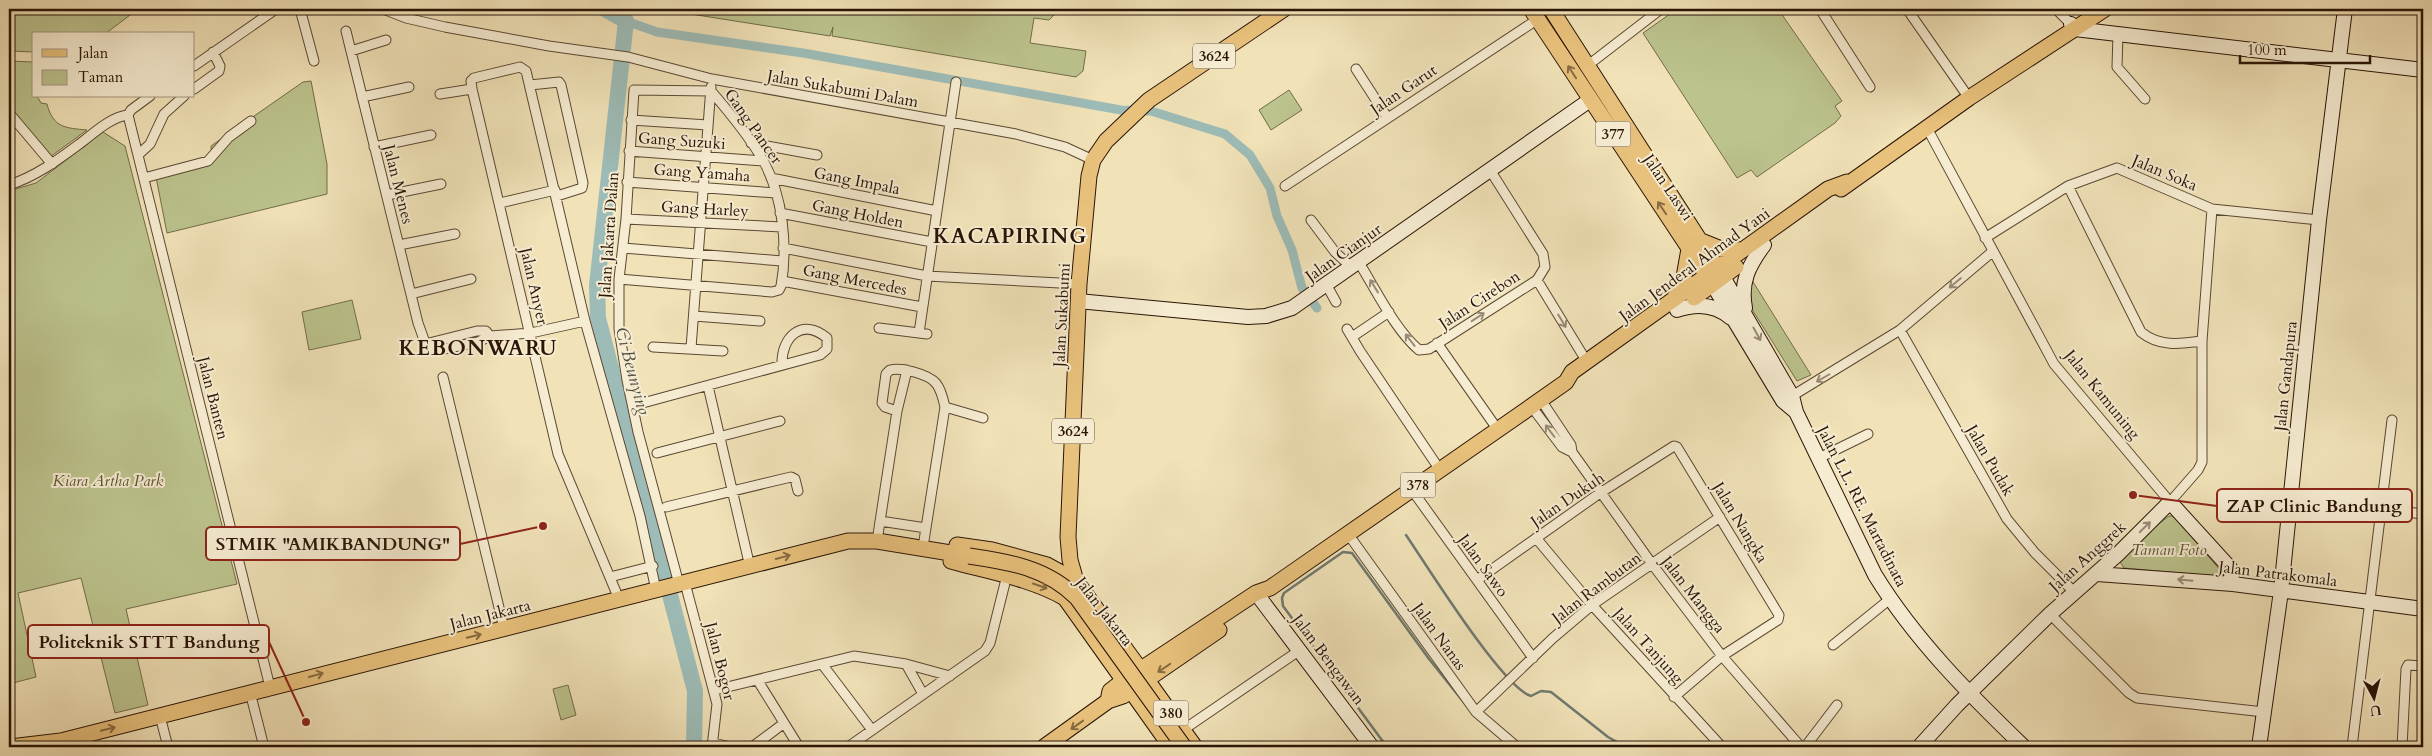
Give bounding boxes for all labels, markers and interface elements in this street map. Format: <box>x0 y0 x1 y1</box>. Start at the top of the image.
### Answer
legend <box>32 32 195 98</box>
scale bar <box>2240 32 2370 64</box>
text: 100 m <box>2247 40 2287 60</box>
text: Jalan <box>76 43 109 63</box>
road number: 3624 <box>1193 44 1235 68</box>
street label: Jalan Garut <box>1364 59 1441 121</box>
street label: Jalan Sukabumi Dalam <box>764 65 921 113</box>
one-way arrow <box>1567 66 1577 80</box>
text: Taman <box>78 67 124 87</box>
street label: Gang Pancer <box>719 84 787 169</box>
road number: 377 <box>1596 122 1630 146</box>
street label: Gang Suzuki <box>637 127 727 155</box>
street label: Jalan Menes <box>377 140 418 226</box>
street label: Jalan Laswi <box>1637 148 1699 226</box>
street label: Jalan Soka <box>2127 149 2201 197</box>
street label: Gang Yamaha <box>653 159 751 187</box>
street label: Gang Impala <box>812 162 902 200</box>
street label: Jalan Jakarta Dalan <box>593 171 624 301</box>
street label: Gang Holden <box>810 194 906 234</box>
street label: Gang Harley <box>661 196 750 222</box>
one-way arrow <box>1657 201 1667 215</box>
street label: Jalan Jenderal Ahmad Yani <box>1613 202 1775 328</box>
street label: Jalan Cianjur <box>1299 218 1386 288</box>
district label: KACAPIRING <box>933 222 1087 251</box>
street label: Jalan Anyer <box>514 243 554 327</box>
street label: Gang Mercedes <box>801 259 909 301</box>
street label: Jalan Sukabumi <box>1048 262 1076 370</box>
street label: Jalan Cirebon <box>1433 265 1524 335</box>
one-way arrow <box>1949 278 1962 289</box>
one-way arrow <box>1368 280 1378 294</box>
one-way arrow <box>1471 312 1485 322</box>
one-way arrow <box>1557 313 1567 327</box>
street label: Jalan Gandapura <box>2269 320 2303 434</box>
water label: Ci Beunying <box>609 324 656 418</box>
one-way arrow <box>1752 326 1762 340</box>
district label: KEBONWARU <box>399 334 557 363</box>
one-way arrow <box>1404 334 1415 347</box>
street label: Jalan Kamuning <box>2058 344 2145 444</box>
street label: Jalan Banten <box>192 352 234 442</box>
one-way arrow <box>1817 374 1831 384</box>
road number: 3624 <box>1052 418 1094 444</box>
street label: Jalan Pudak <box>1960 419 2020 501</box>
street label: Jalan L.L. RE. Martadinata <box>1811 420 1912 591</box>
one-way arrow <box>1545 425 1556 438</box>
street label: Jalan Dukuh <box>1525 467 1609 534</box>
park label: Kiara Artha Park <box>53 470 164 492</box>
road number: 378 <box>1400 472 1436 498</box>
street label: Jalan Nangka <box>1706 476 1773 567</box>
callout: ZAP Clinic Bandung <box>2217 489 2412 522</box>
text: ZAP Clinic Bandung <box>2226 494 2402 519</box>
street label: Jalan Anggrek <box>2043 516 2131 599</box>
one-way arrow <box>2139 521 2151 534</box>
callout: STMIK "AMIKBANDUNG" <box>206 527 460 560</box>
street label: Jalan Sawo <box>1452 528 1514 602</box>
text: STMIK "AMIKBANDUNG" <box>216 532 450 557</box>
park label: Taman Foto <box>2131 539 2207 561</box>
street label: Jalan Rambutan <box>1546 547 1646 630</box>
street label: Jalan Mangga <box>1655 550 1730 638</box>
one-way arrow <box>775 552 791 562</box>
street label: Jalan Patrakomala <box>2215 556 2339 592</box>
street label: Jalan Jakarta <box>1069 571 1138 651</box>
one-way arrow <box>2177 575 2193 585</box>
one-way arrow <box>1032 582 1047 591</box>
street label: Jalan Jakarta <box>446 594 533 636</box>
street label: Jalan Nanas <box>1406 597 1471 675</box>
street label: Jalan Tanjung <box>1607 601 1689 689</box>
street label: Jalan Bengawan <box>1286 608 1370 710</box>
street label: Jalan Bogor <box>699 618 740 703</box>
callout: Politeknik STTT Bandung <box>28 625 269 658</box>
text: Politeknik STTT Bandung <box>38 630 260 655</box>
one-way arrow <box>466 631 482 640</box>
one-way arrow <box>1158 663 1172 673</box>
one-way arrow <box>308 670 324 680</box>
north arrow <box>2350 674 2400 724</box>
road number: 380 <box>1154 700 1188 726</box>
text: U <box>2368 700 2382 721</box>
one-way arrow <box>1071 719 1084 730</box>
one-way arrow <box>100 723 116 733</box>

